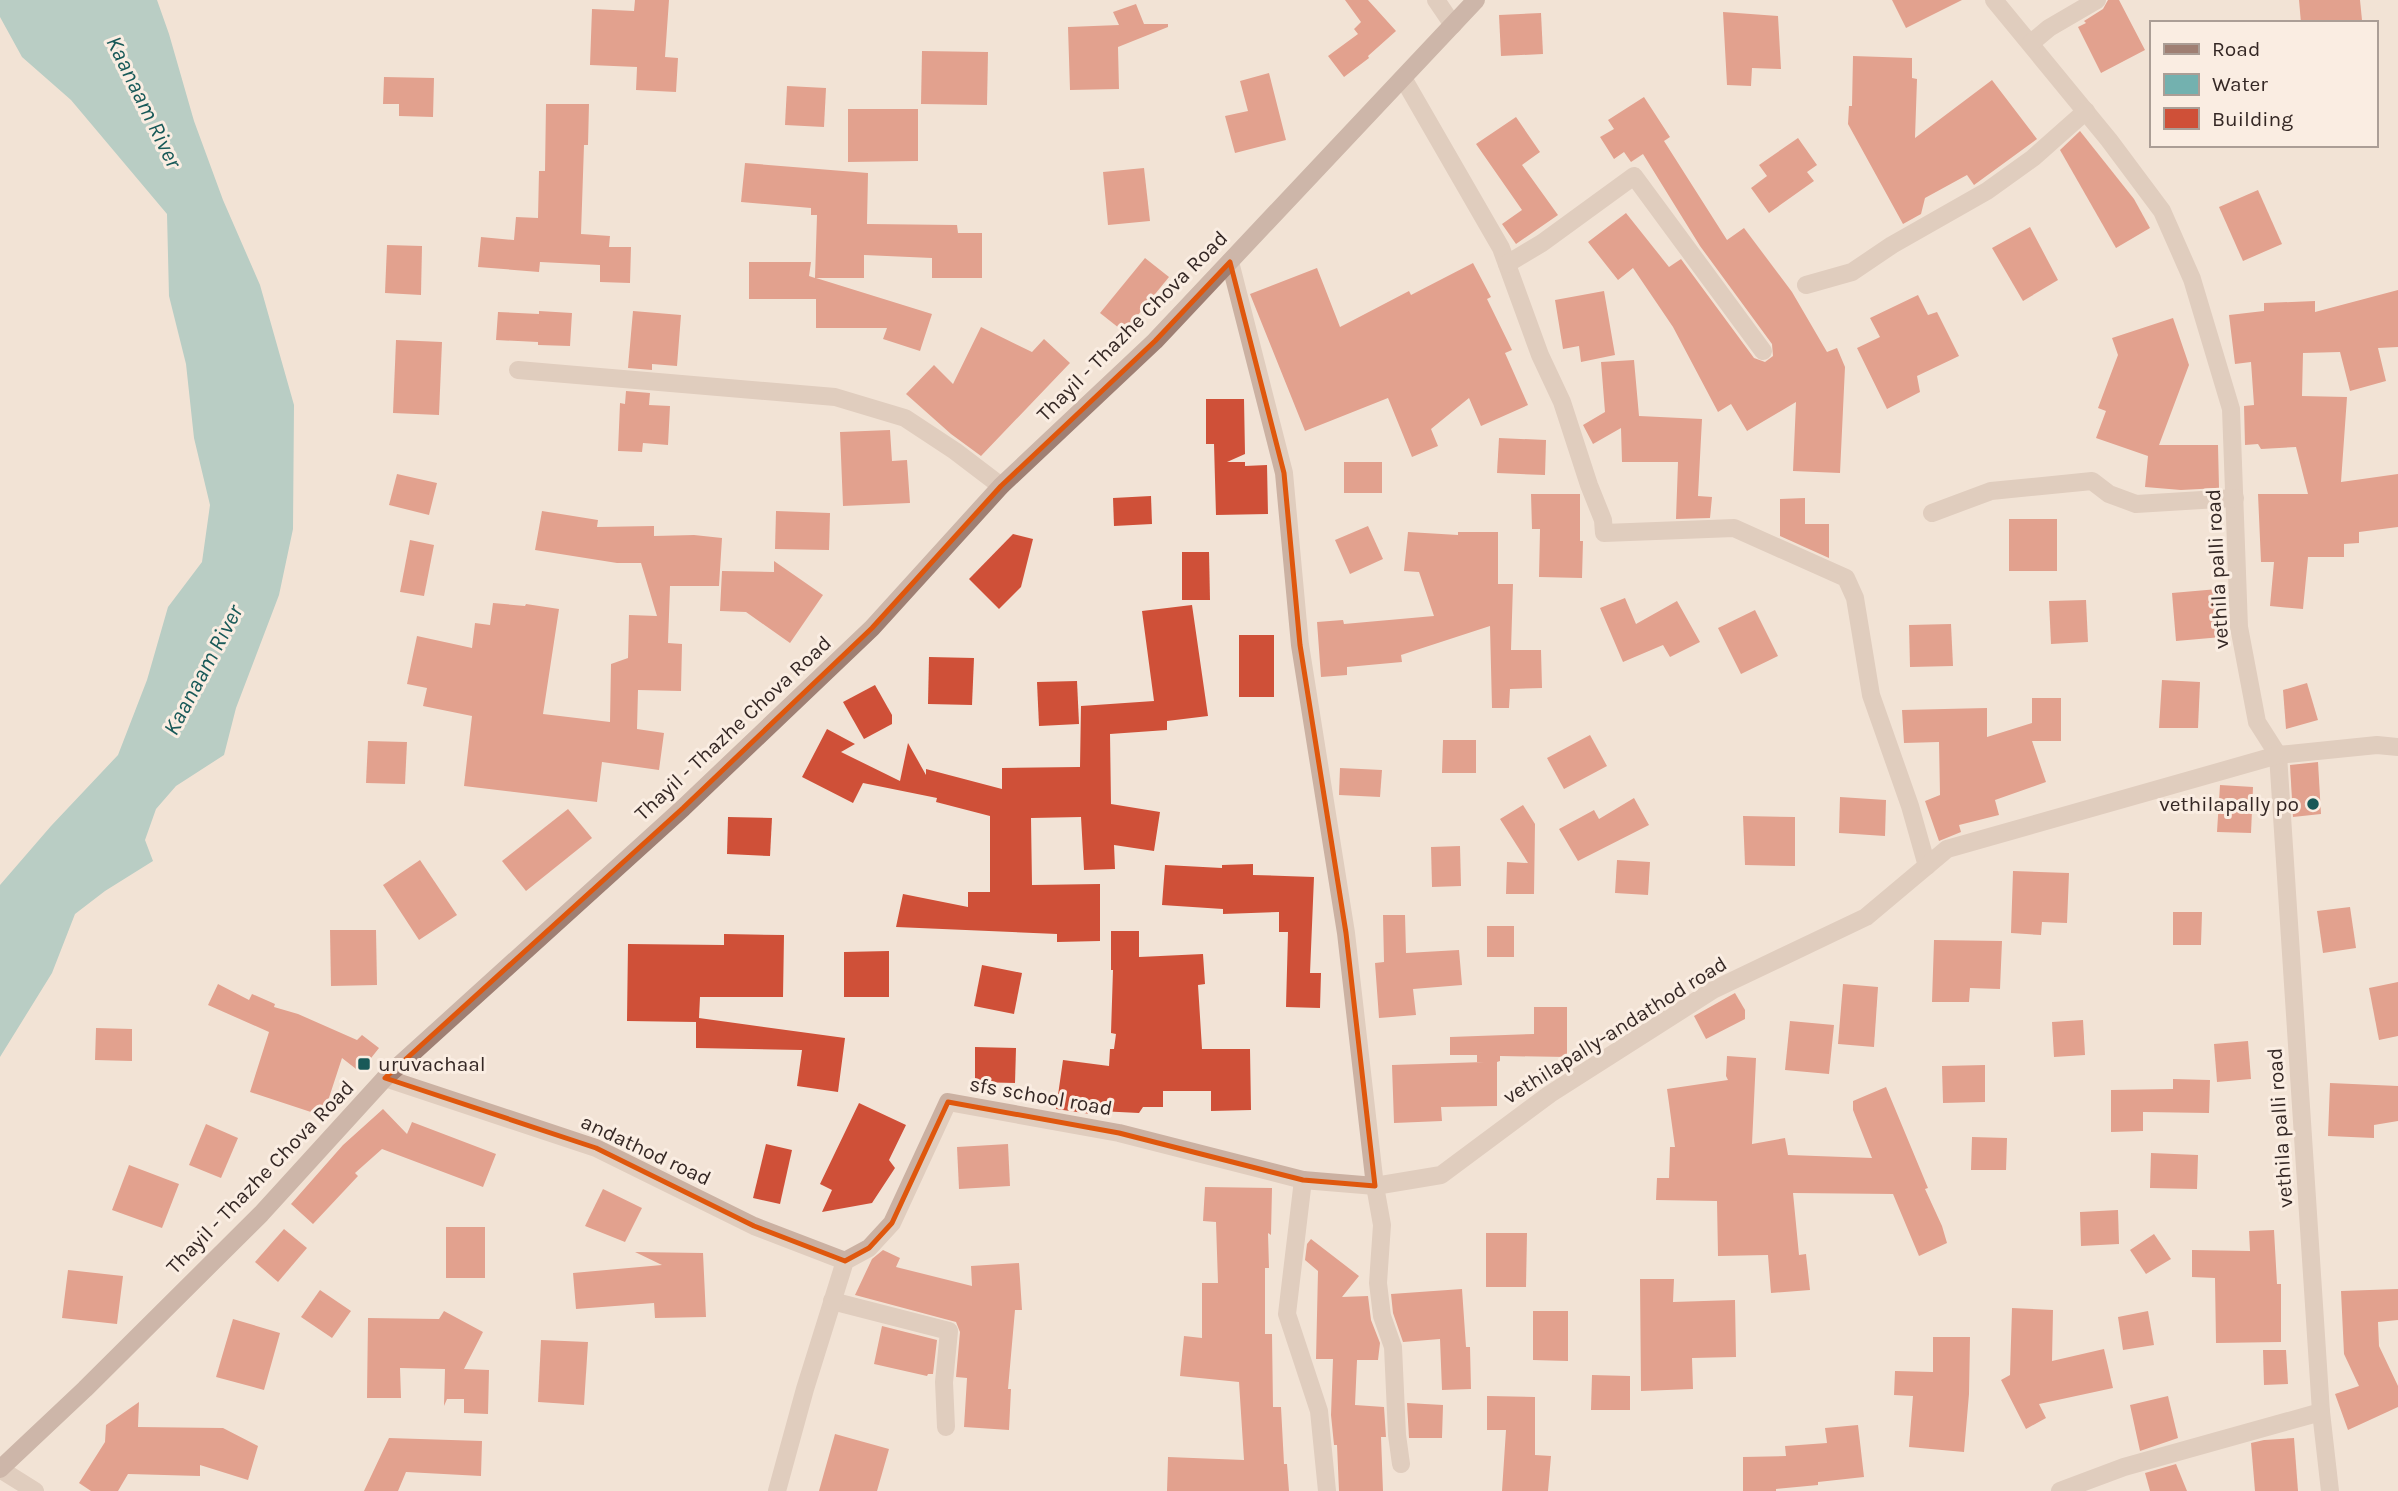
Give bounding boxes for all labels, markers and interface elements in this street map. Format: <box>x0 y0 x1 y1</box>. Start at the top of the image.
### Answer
legend <box>2150 21 2377 147</box>
water label: Kaanaam River <box>100 32 188 173</box>
text: Road <box>2212 37 2260 61</box>
text: Water <box>2212 72 2268 96</box>
text: Building <box>2212 107 2293 131</box>
street label: Thayil - Thazhe Chova Road <box>1032 226 1232 426</box>
street label: vethila palli road <box>2201 488 2233 650</box>
water label: Kaanaam River <box>157 599 249 740</box>
street label: Thayil - Thazhe Chova Road <box>630 631 836 825</box>
place label: vethilapally po <box>2159 792 2299 816</box>
marker: vethilapally po <box>2305 796 2321 812</box>
street label: vethilapally-andathod road <box>1499 951 1731 1109</box>
street label: vethila palli road <box>2262 1047 2298 1209</box>
place label: uruvachaal <box>378 1052 486 1076</box>
marker: uruvachaal <box>356 1056 372 1072</box>
street label: sfs school road <box>968 1072 1114 1120</box>
street label: Thayil - Thazhe Chova Road <box>161 1075 359 1279</box>
street label: andathod road <box>577 1109 715 1191</box>

